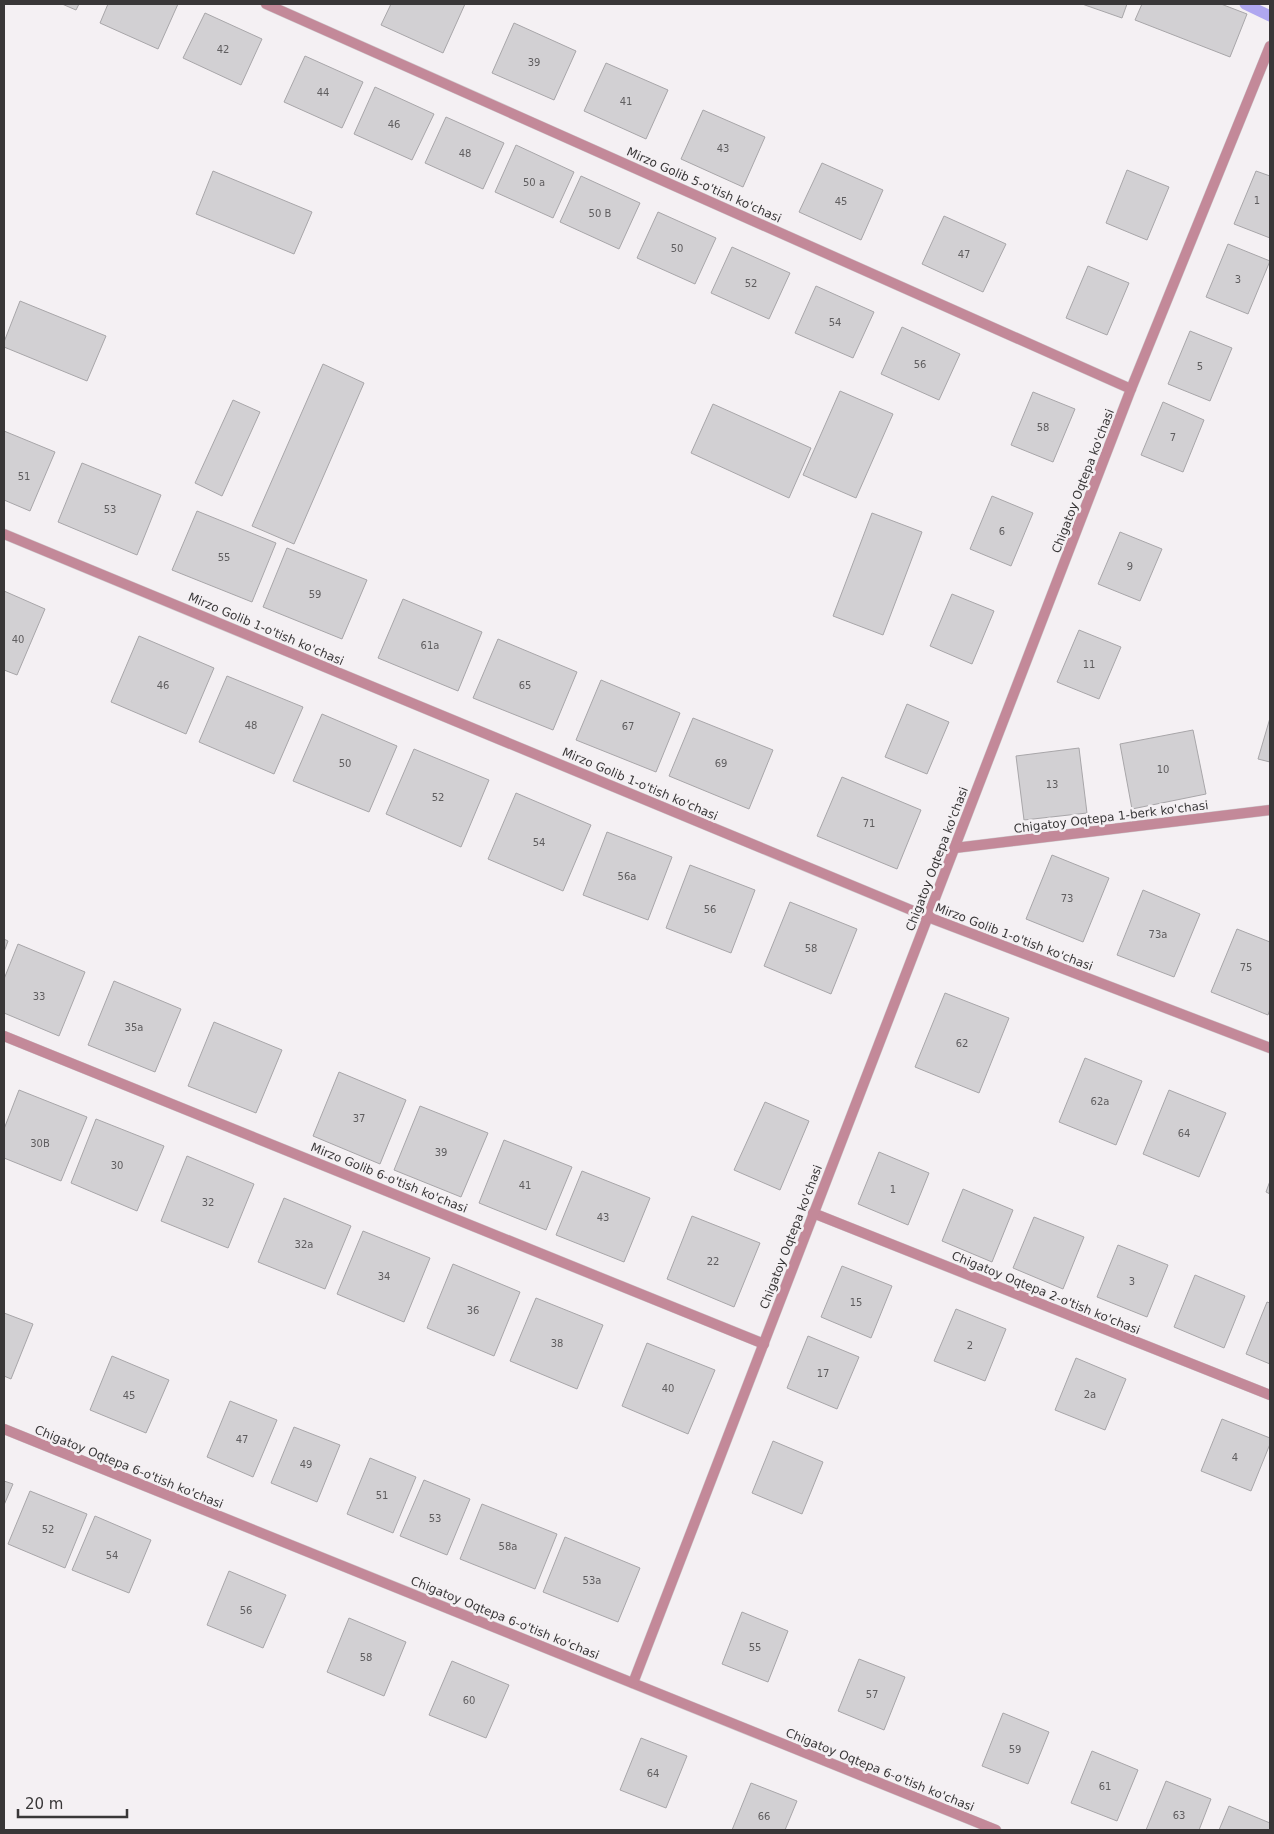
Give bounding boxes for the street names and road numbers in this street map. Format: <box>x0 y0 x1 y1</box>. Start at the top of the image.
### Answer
street label: Mirzo Golib 5-o'tish ko'chasi <box>625 145 783 225</box>
street label: Chigatoy Oqtepa ko'chasi <box>1049 407 1117 555</box>
street label: Mirzo Golib 1-o'tish ko'chasi <box>186 590 346 668</box>
street label: Mirzo Golib 1-o'tish ko'chasi <box>560 745 720 823</box>
street label: Chigatoy Oqtepa ko'chasi <box>903 785 971 933</box>
street label: Chigatoy Oqtepa 1-berk ko'chasi <box>1013 798 1209 836</box>
street label: Mirzo Golib 1-o'tish ko'chasi <box>933 900 1095 974</box>
street label: Mirzo Golib 6-o'tish ko'chasi <box>309 1140 469 1216</box>
street label: Chigatoy Oqtepa ko'chasi <box>757 1163 825 1311</box>
street label: Chigatoy Oqtepa 2-o'tish ko'chasi <box>950 1249 1142 1337</box>
street label: Chigatoy Oqtepa 6-o'tish ko'chasi <box>33 1423 225 1511</box>
street label: Chigatoy Oqtepa 6-o'tish ko'chasi <box>409 1574 601 1662</box>
street label: Chigatoy Oqtepa 6-o'tish ko'chasi <box>784 1726 976 1814</box>

